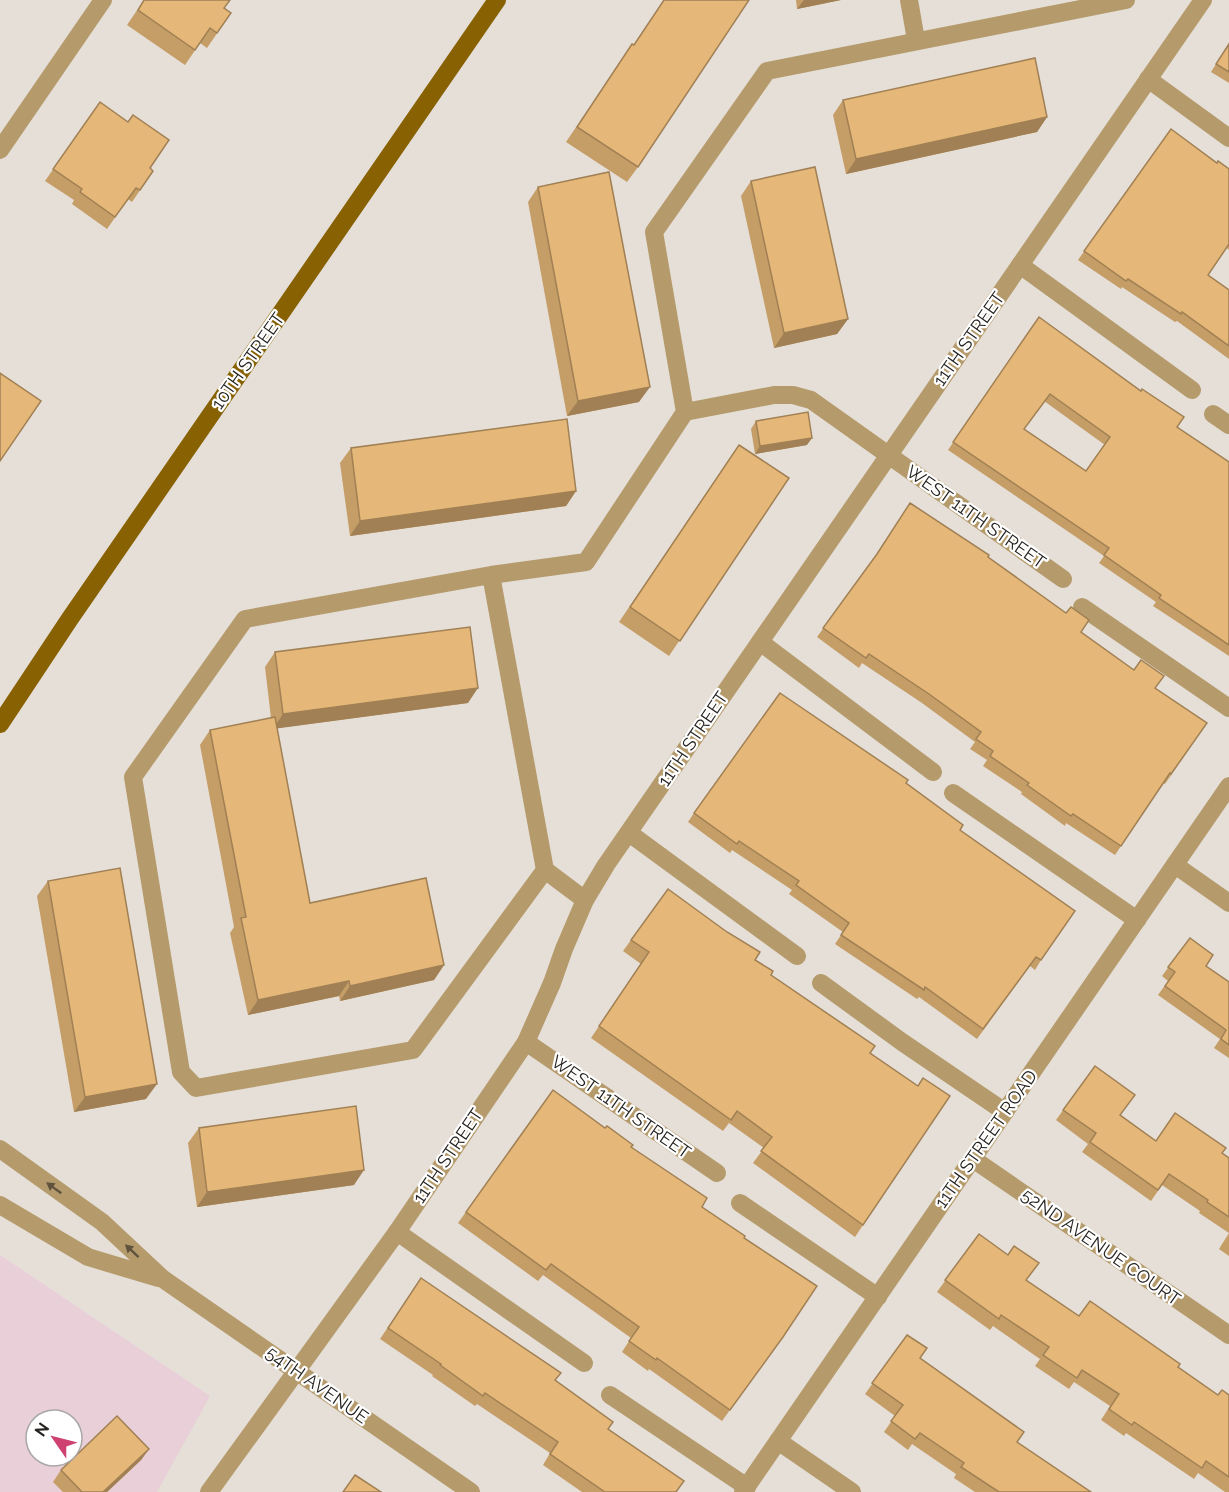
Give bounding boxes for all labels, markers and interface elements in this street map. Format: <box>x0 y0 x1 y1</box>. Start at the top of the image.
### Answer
street label: 11TH STREET <box>929 288 1009 390</box>
street label: 10TH STREET <box>207 308 289 413</box>
street label: WEST 11TH STREET <box>903 461 1050 573</box>
street label: 11TH STREET <box>653 687 732 790</box>
street label: WEST 11TH STREET <box>548 1051 695 1163</box>
street label: 11TH STREET ROAD <box>930 1066 1041 1212</box>
street label: 11TH STREET <box>408 1104 487 1207</box>
one-way arrow <box>47 1182 63 1194</box>
street label: 52ND AVENUE COURT <box>1018 1184 1185 1309</box>
one-way arrow <box>126 1244 140 1258</box>
street label: 54TH AVENUE <box>262 1342 372 1428</box>
north arrow <box>24 1408 84 1468</box>
text: N <box>31 1419 53 1440</box>

